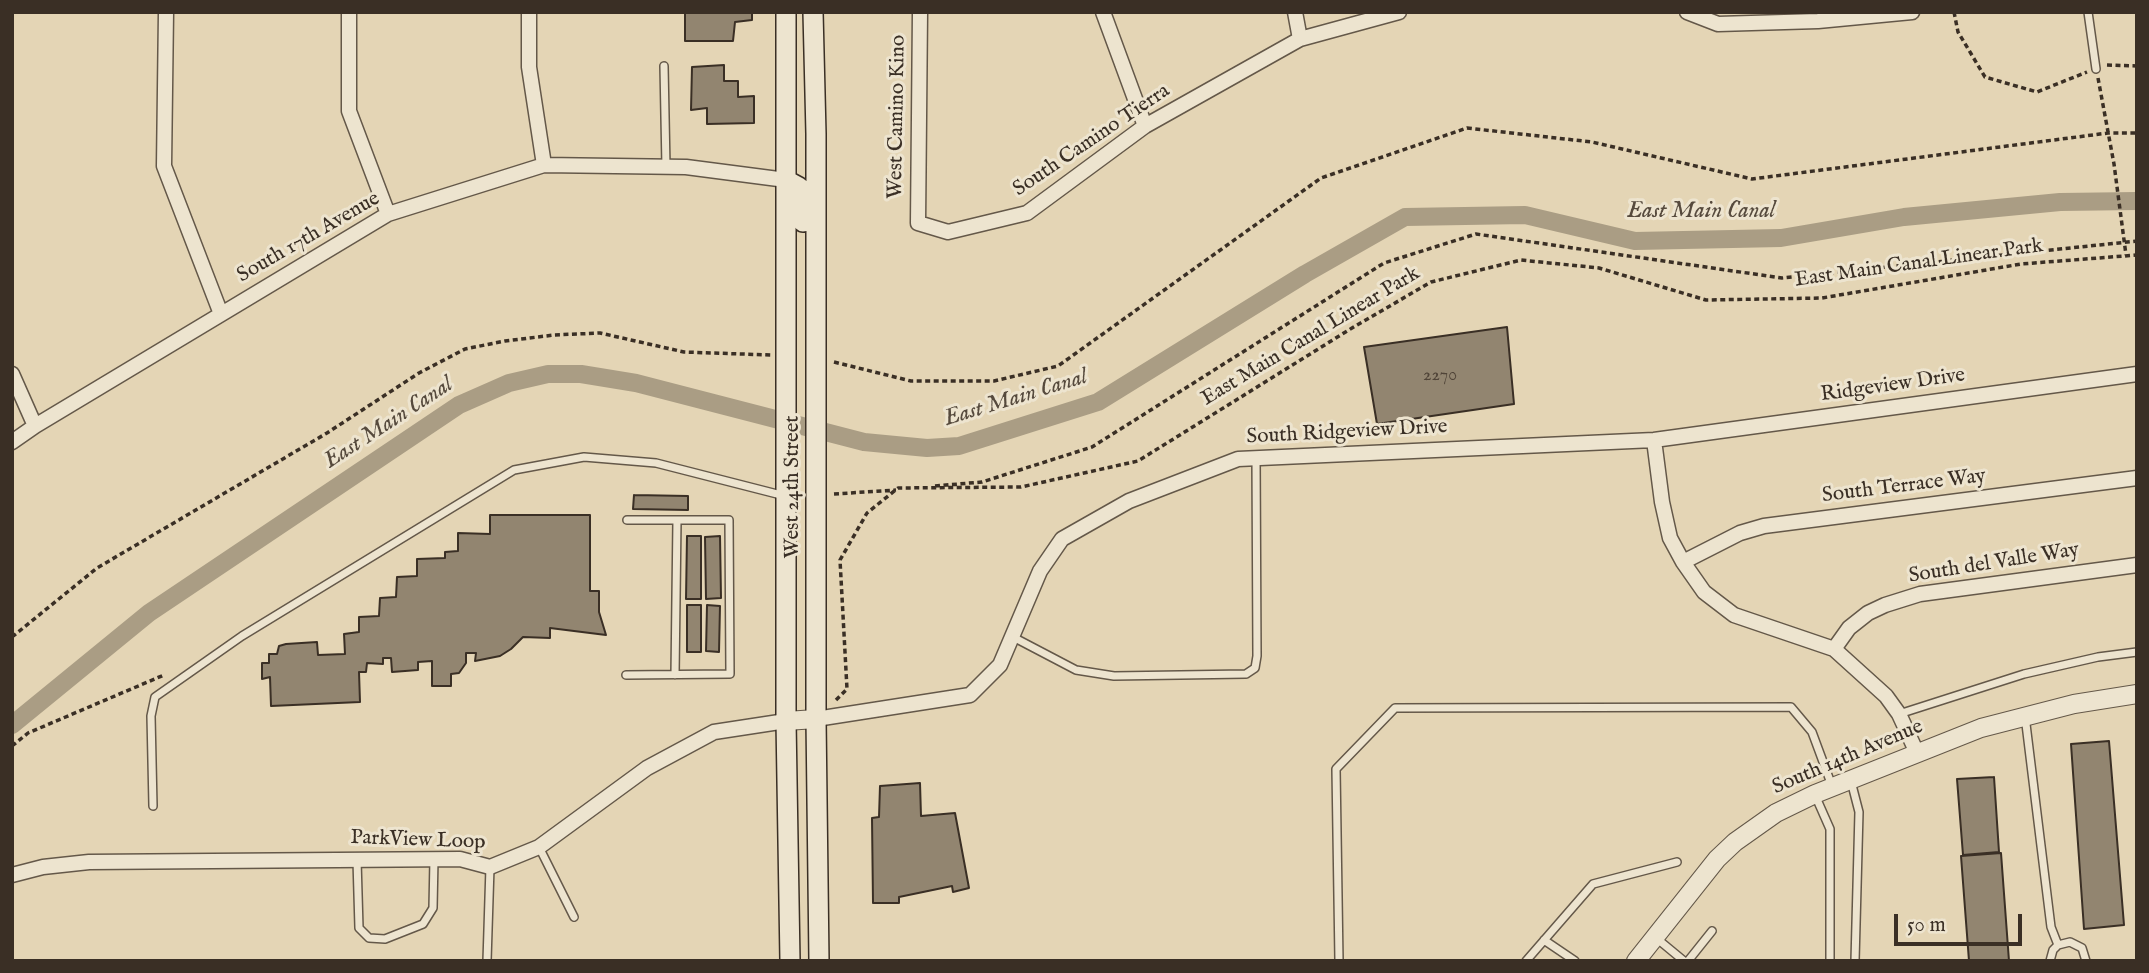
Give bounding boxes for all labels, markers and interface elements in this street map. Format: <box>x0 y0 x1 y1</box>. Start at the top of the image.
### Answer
street label: West Camino Kino <box>884 35 912 199</box>
street label: South Camino Tierra <box>1009 79 1175 203</box>
street label: South 17th Avenue <box>233 187 385 289</box>
water label: East Main Canal <box>1627 198 1775 226</box>
street label: East Main Canal Linear Park <box>1793 234 2045 294</box>
street label: East Main Canal Linear Park <box>1197 262 1425 412</box>
street label: Ridgeview Drive <box>1819 363 1967 409</box>
water label: East Main Canal <box>941 364 1091 434</box>
house number: 2270 <box>1423 365 1457 387</box>
water label: East Main Canal <box>319 372 459 476</box>
street label: West 24th Street <box>781 415 807 559</box>
street label: South Ridgeview Drive <box>1246 415 1448 451</box>
street label: South Terrace Way <box>1821 464 1987 510</box>
street label: South del Valle Way <box>1907 538 2081 590</box>
street label: South 14th Avenue <box>1769 715 1927 801</box>
street label: ParkView Loop <box>350 826 486 856</box>
scale bar <box>1897 900 2025 944</box>
text: 50 m <box>1907 912 1946 939</box>

